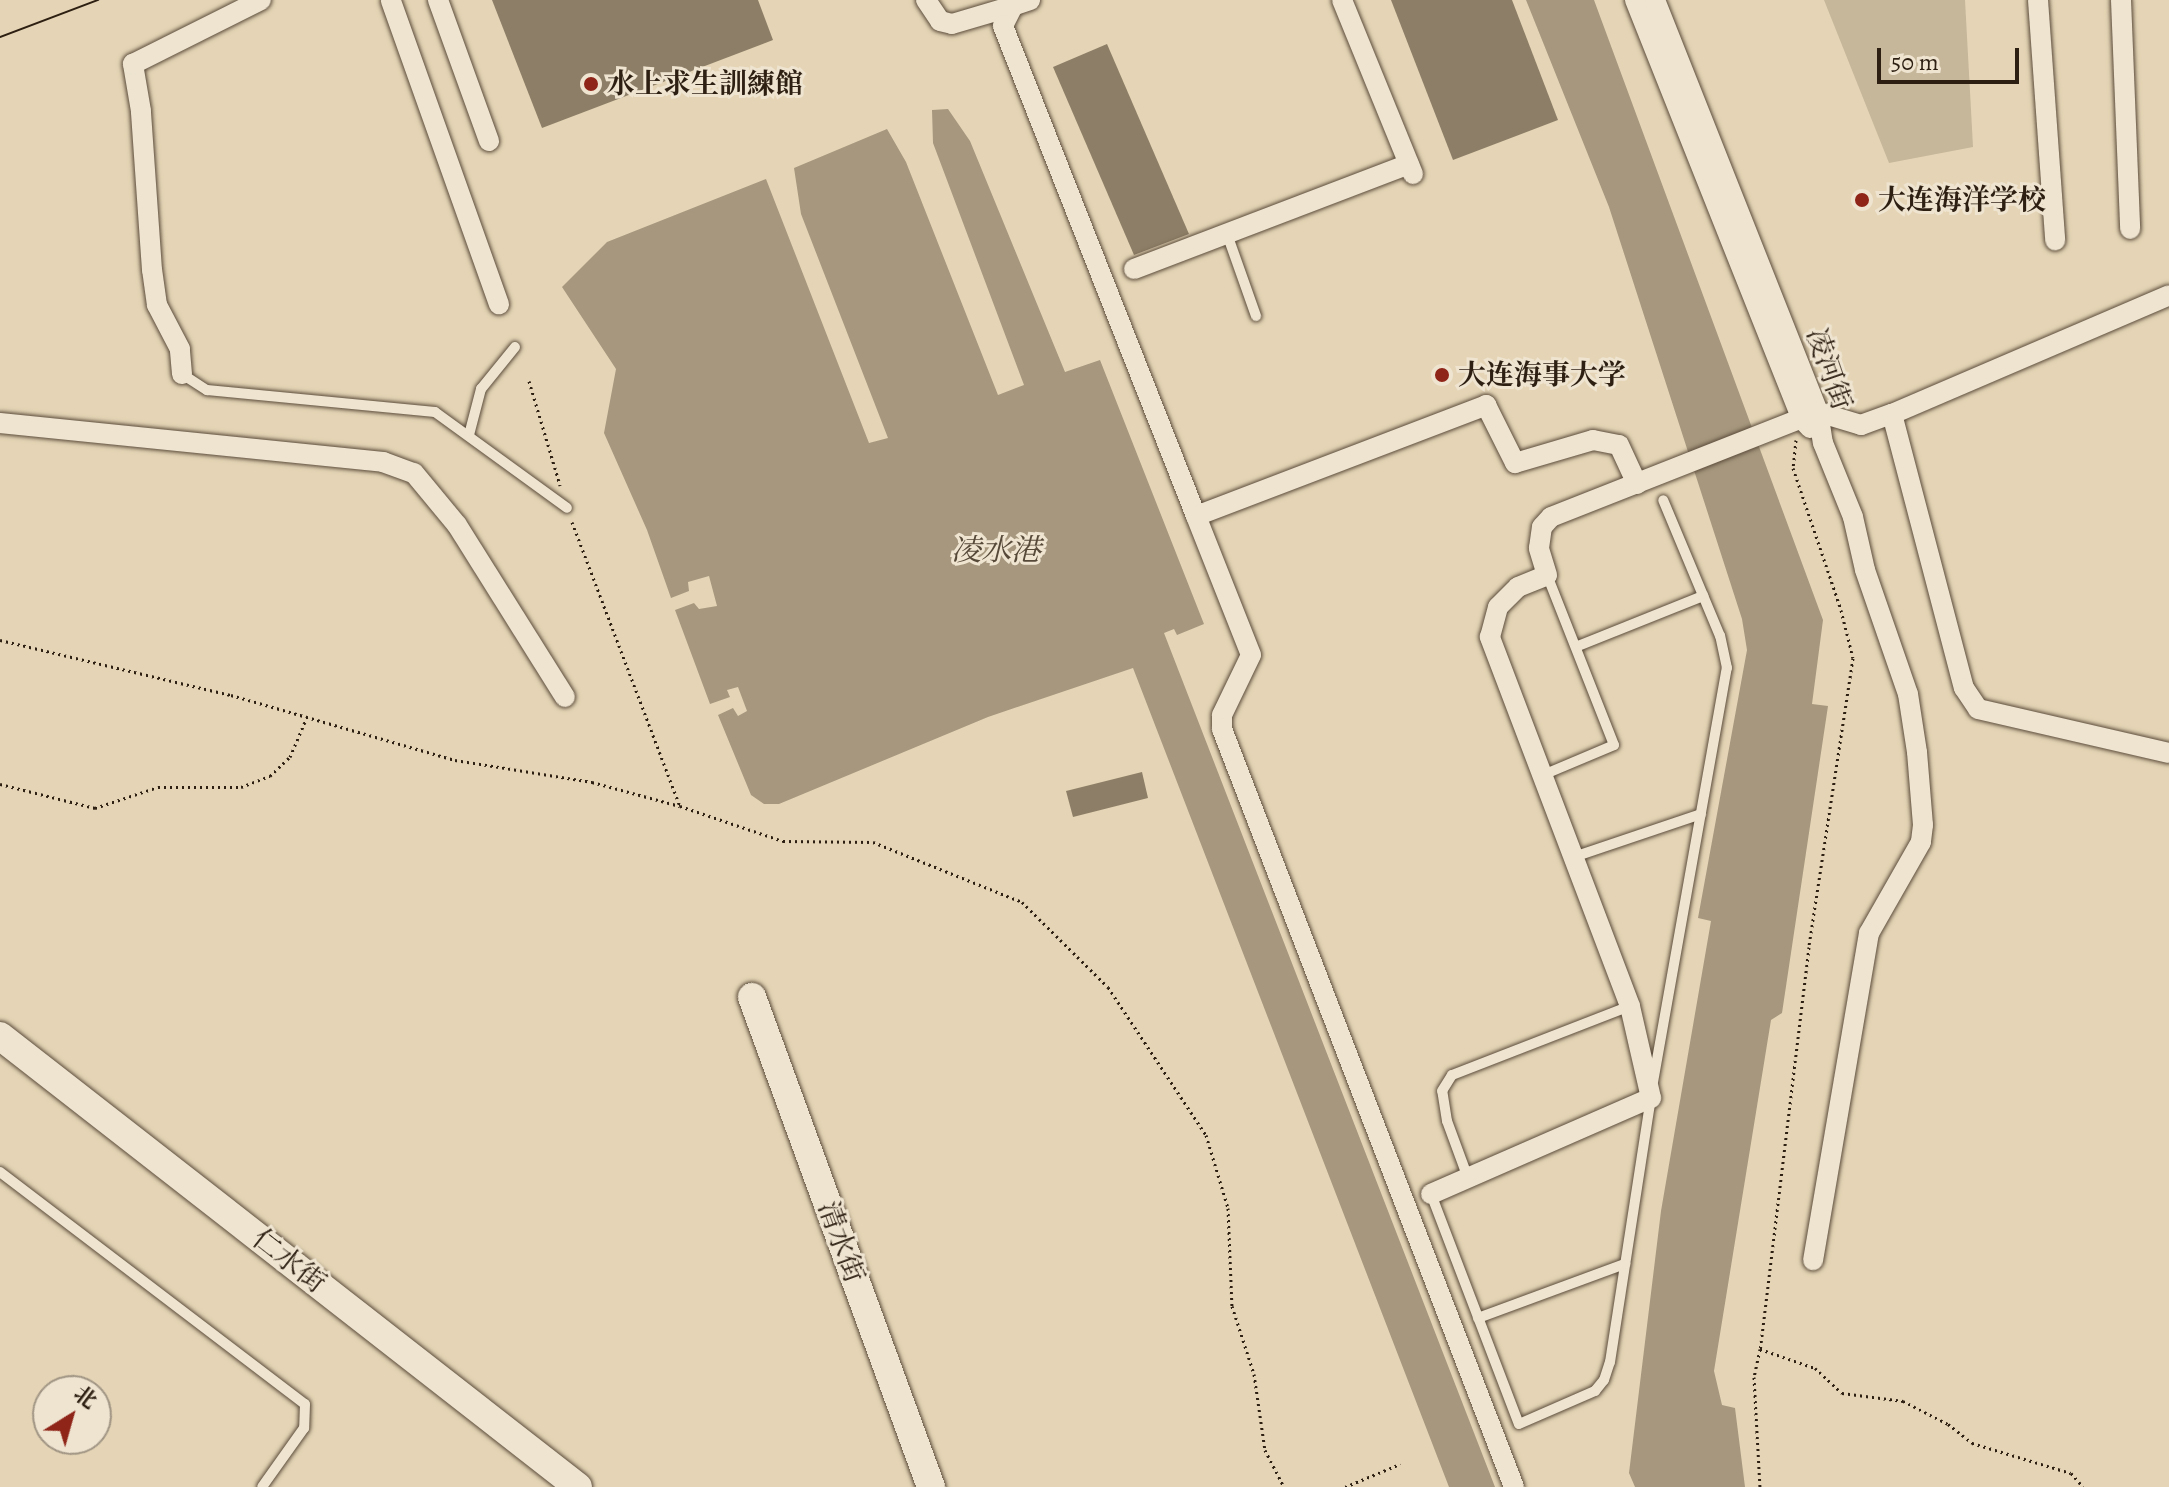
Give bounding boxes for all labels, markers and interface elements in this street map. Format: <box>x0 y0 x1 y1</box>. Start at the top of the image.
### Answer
scale bar <box>1881 32 2023 82</box>
text: 50 m <box>1891 46 1939 78</box>
place label: 水上求生訓練館 <box>607 67 803 101</box>
marker: 水上求生訓練館 <box>582 75 600 93</box>
place label: 大连海洋学校 <box>1878 183 2046 217</box>
marker: 大连海洋学校 <box>1853 191 1871 209</box>
street label: 凌河街 <box>1799 324 1859 414</box>
place label: 大连海事大学 <box>1458 358 1626 392</box>
marker: 大连海事大学 <box>1433 366 1451 384</box>
water label: 凌水港 <box>951 532 1041 568</box>
street label: 清水街 <box>811 1197 871 1287</box>
street label: 仁水街 <box>246 1222 332 1300</box>
north arrow <box>32 1375 112 1455</box>
text: 北 <box>67 1379 103 1416</box>

